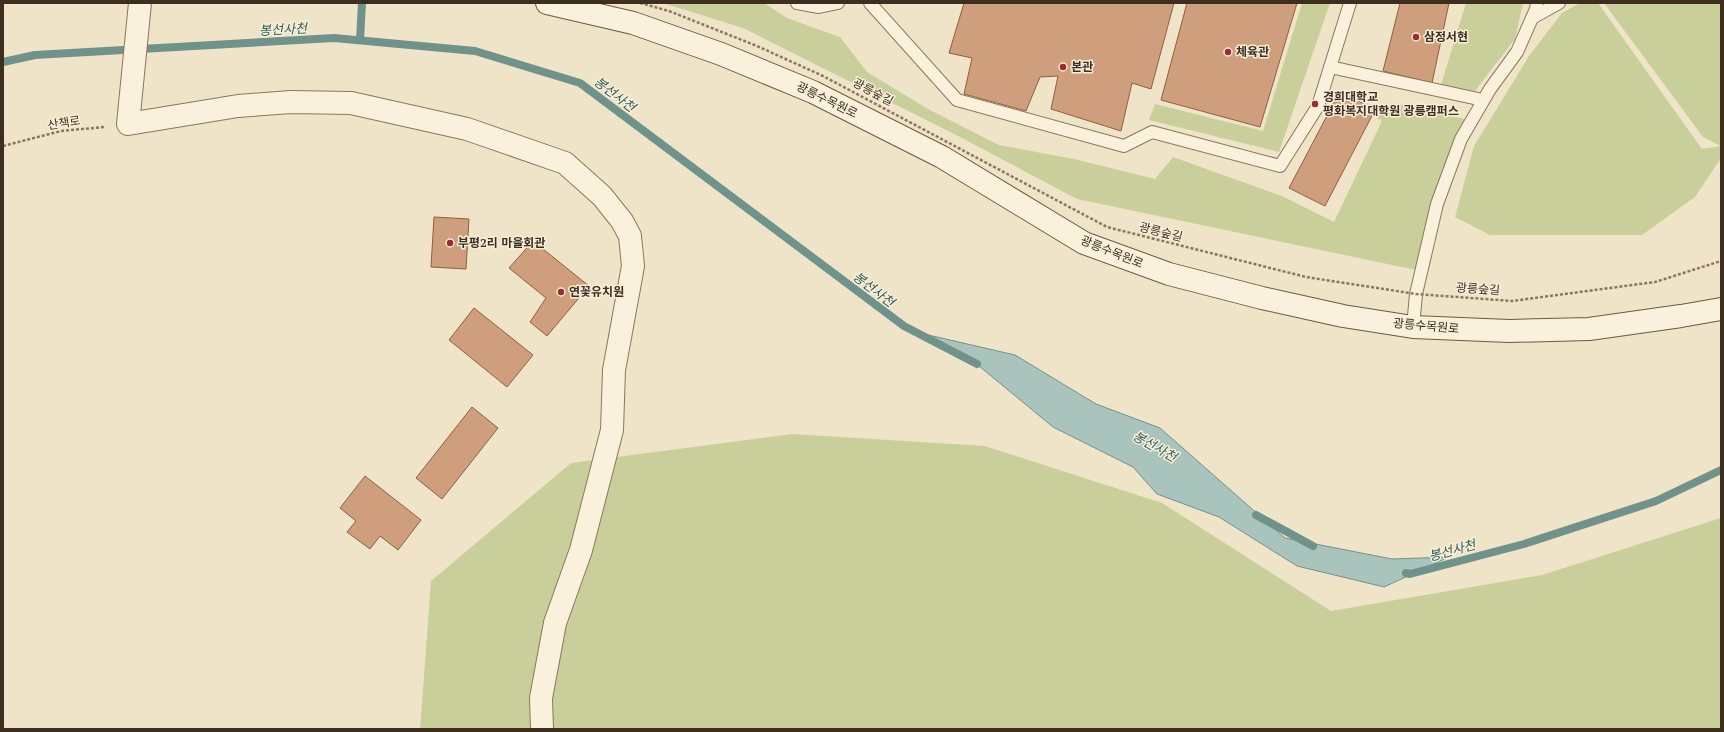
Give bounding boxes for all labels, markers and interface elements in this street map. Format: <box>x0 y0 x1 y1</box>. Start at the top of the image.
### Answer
water label: 봉선사천 <box>259 19 308 39</box>
place label: 삼정서현 <box>1424 29 1468 44</box>
marker: 삼정서현 <box>1411 32 1421 42</box>
place label: 체육관 <box>1236 44 1269 59</box>
marker: 체육관 <box>1223 47 1233 57</box>
place label: 본관 <box>1071 59 1093 74</box>
marker: 본관 <box>1058 62 1068 72</box>
water label: 봉선사천 <box>590 72 640 116</box>
street label: 광릉숲길 <box>850 75 896 109</box>
street label: 광릉수목원로 <box>794 78 860 121</box>
place label: 경희대학교 평화복지대학원 광릉캠퍼스 <box>1323 89 1459 118</box>
marker: 경희대학교 평화복지대학원 광릉캠퍼스 <box>1310 99 1320 109</box>
street label: 산책로 <box>46 113 81 133</box>
street label: 광릉숲길 <box>1138 219 1184 244</box>
street label: 광릉수목원로 <box>1079 232 1146 271</box>
place label: 부평2리 마을회관 <box>458 235 545 250</box>
marker: 부평2리 마을회관 <box>445 238 455 248</box>
water label: 봉선사천 <box>849 267 899 311</box>
street label: 광릉숲길 <box>1455 279 1501 298</box>
place label: 연꽃유치원 <box>569 284 624 299</box>
marker: 연꽃유치원 <box>556 287 566 297</box>
street label: 광릉수목원로 <box>1392 315 1460 336</box>
water label: 봉선사천 <box>1130 427 1181 466</box>
water label: 봉선사천 <box>1427 535 1478 565</box>

